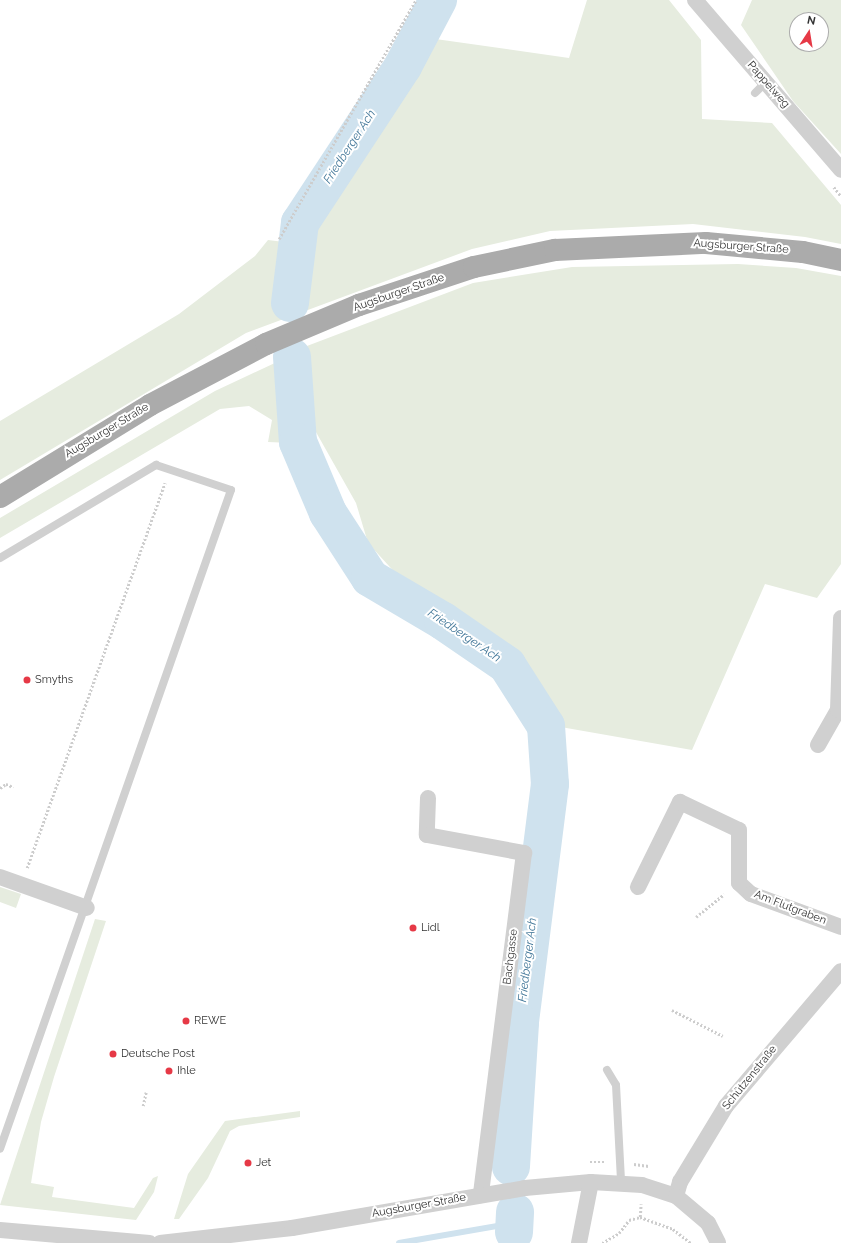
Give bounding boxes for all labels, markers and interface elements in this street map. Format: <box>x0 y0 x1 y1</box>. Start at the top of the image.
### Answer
north arrow <box>789 12 829 52</box>
text: N <box>806 14 817 28</box>
street label: Pappelweg <box>744 59 792 111</box>
water label: Friedberger Ach <box>321 107 379 187</box>
street label: Augsburger Straße <box>693 237 789 257</box>
street label: Augsburger Straße <box>352 271 446 315</box>
street label: Augsburger Straße <box>63 401 151 461</box>
water label: Friedberger Ach <box>425 606 503 666</box>
place label: Smyths <box>35 673 73 687</box>
marker: Smyths <box>22 675 32 685</box>
street label: Am Flutgraben <box>752 888 828 928</box>
water label: Friedberger Ach <box>516 917 540 1003</box>
place label: Lidl <box>421 921 440 935</box>
marker: Lidl <box>408 923 418 933</box>
street label: Bachgasse <box>501 929 521 985</box>
place label: REWE <box>194 1014 226 1028</box>
marker: REWE <box>181 1016 191 1026</box>
street label: Schützenstraße <box>720 1043 780 1113</box>
place label: Deutsche Post <box>121 1047 195 1061</box>
marker: Deutsche Post <box>108 1049 118 1059</box>
place label: Ihle <box>177 1064 196 1078</box>
marker: Ihle <box>164 1066 174 1076</box>
place label: Jet <box>256 1156 271 1170</box>
marker: Jet <box>243 1158 253 1168</box>
street label: Augsburger Straße <box>371 1191 467 1221</box>

